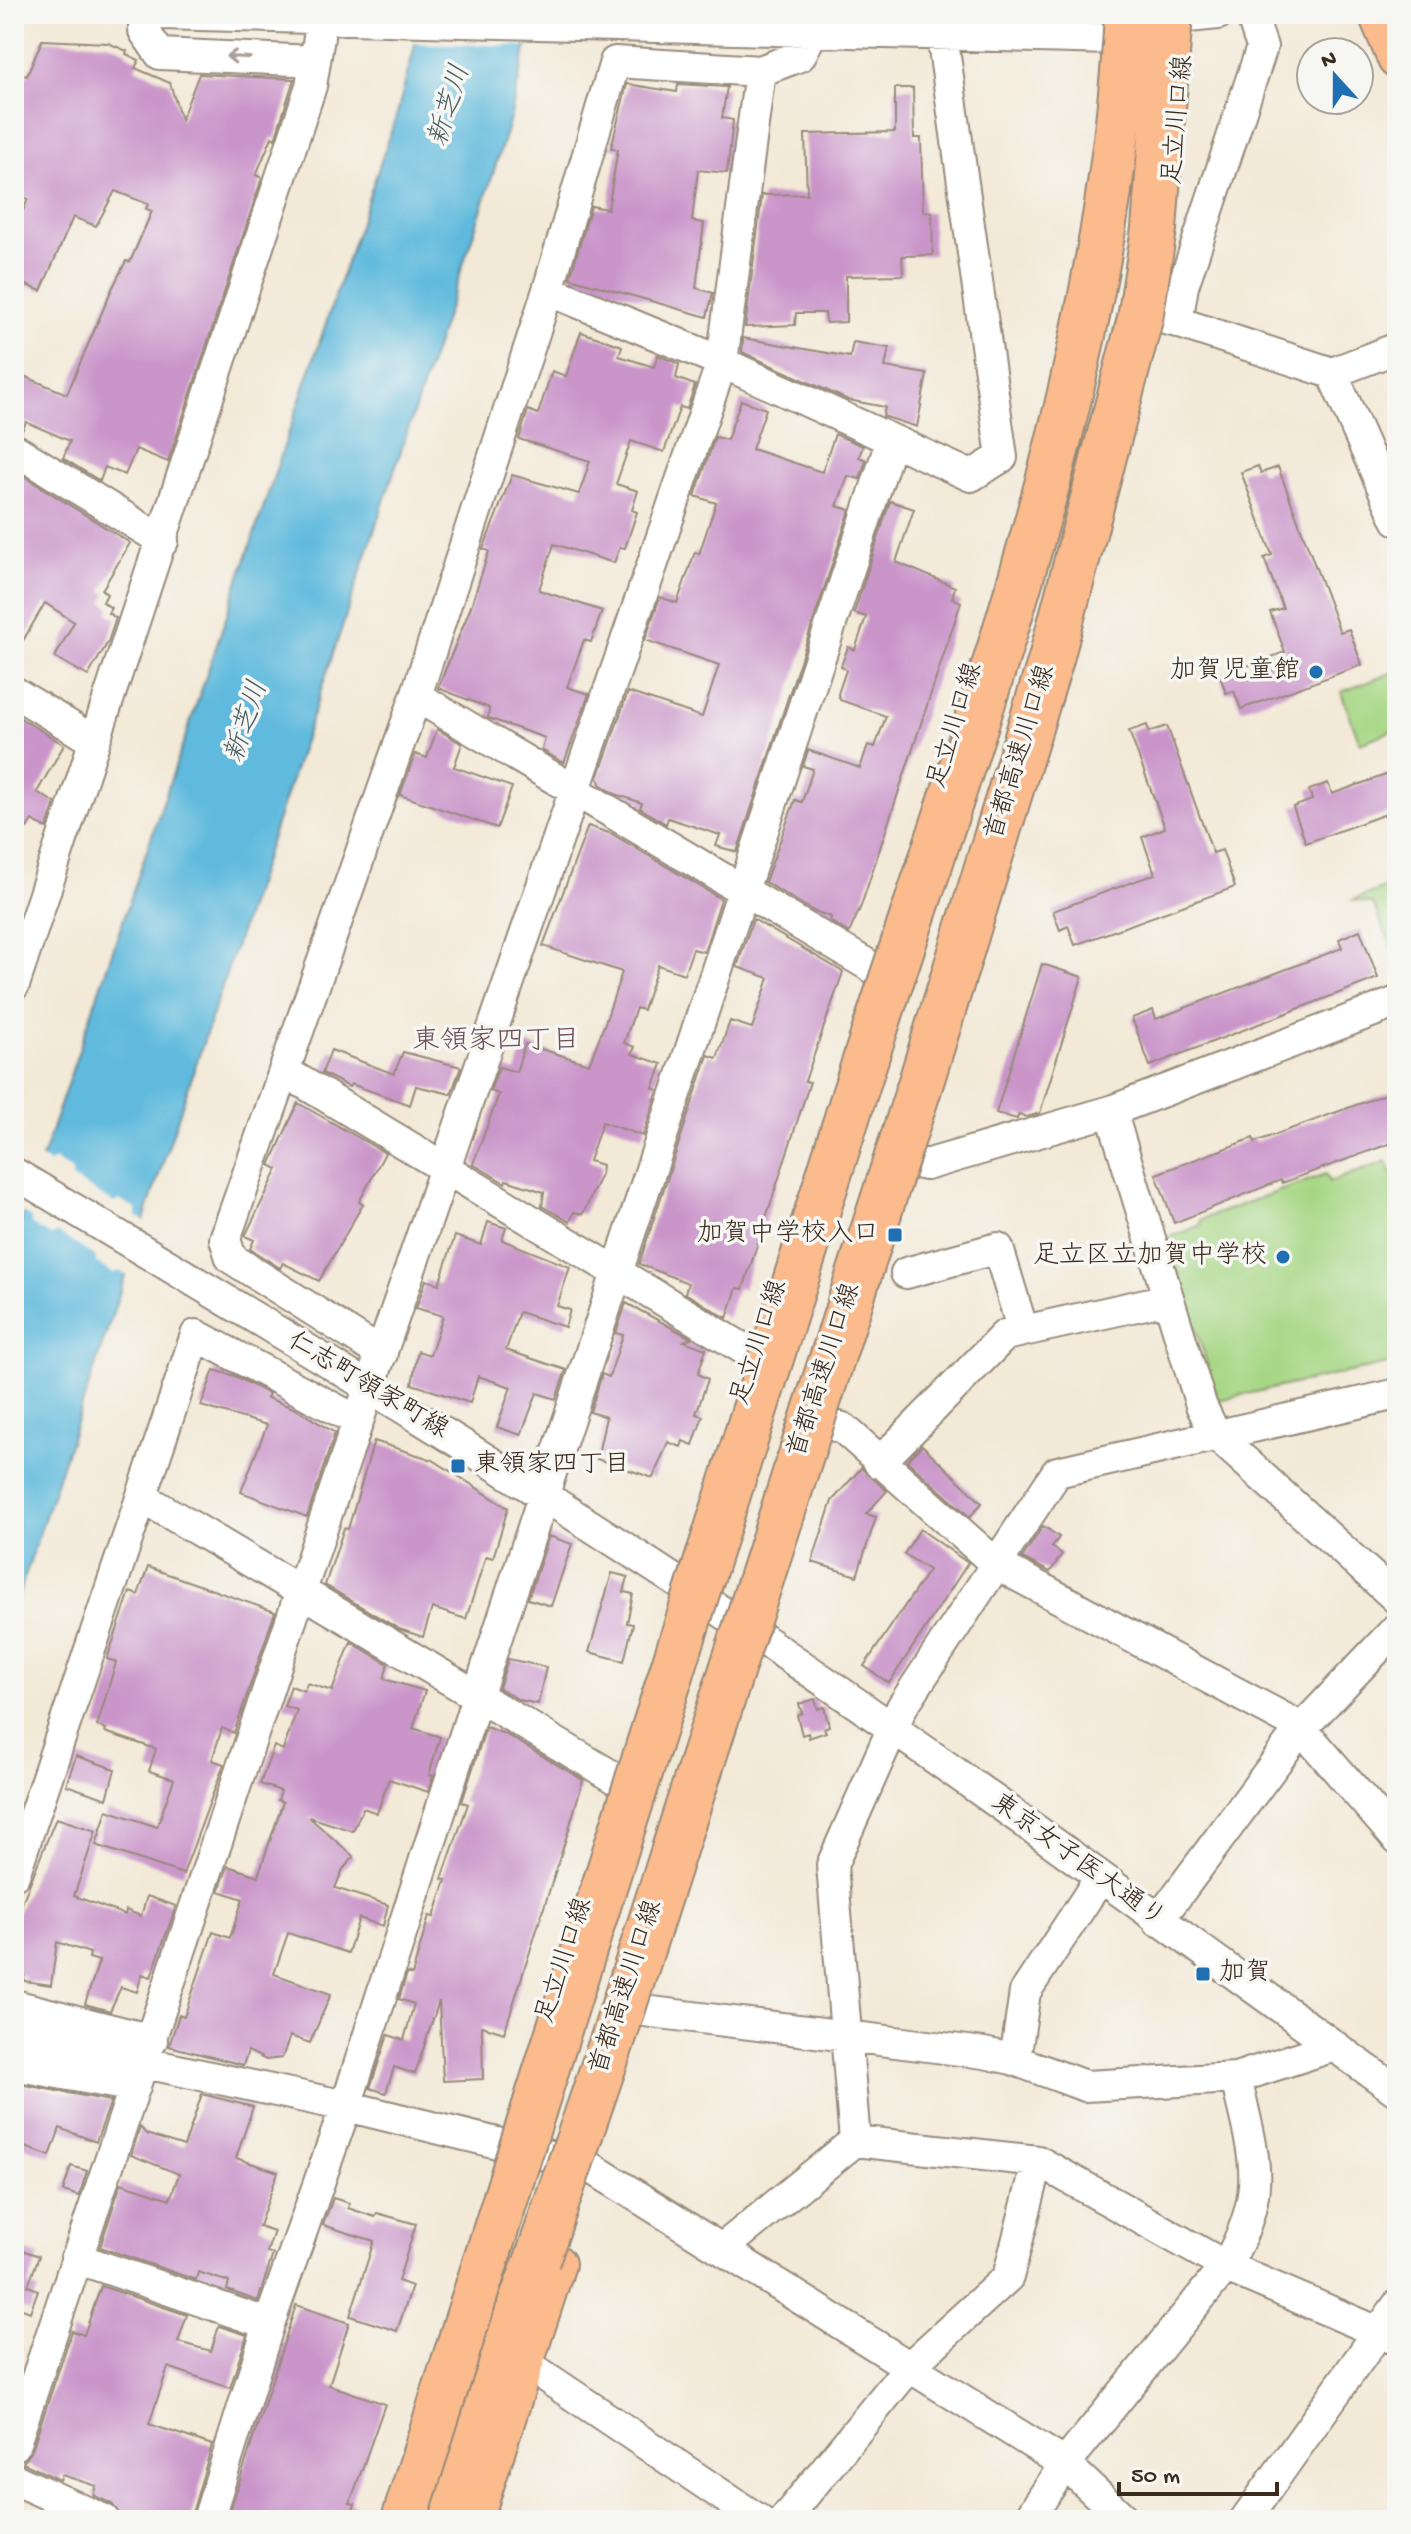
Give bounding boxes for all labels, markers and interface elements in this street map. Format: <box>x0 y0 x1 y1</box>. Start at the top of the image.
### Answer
north arrow <box>1295 36 1375 116</box>
text: N <box>1318 46 1341 76</box>
one-way arrow <box>225 50 252 65</box>
street label: 足立川口線 <box>1158 54 1201 186</box>
water label: 新芝川 <box>422 61 479 151</box>
place label: 加賀児童館 <box>1170 655 1300 688</box>
street label: 足立川口線 <box>922 659 991 793</box>
street label: 首都高速川口線 <box>979 661 1063 845</box>
marker: 加賀児童館 <box>1307 663 1325 681</box>
water label: 新芝川 <box>218 677 277 767</box>
district label: 東領家四丁目 <box>412 1025 580 1059</box>
place label: 加賀中学校入口 <box>697 1218 879 1251</box>
marker: 加賀中学校入口 <box>886 1226 904 1244</box>
place label: 足立区立加賀中学校 <box>1033 1240 1267 1273</box>
marker: 足立区立加賀中学校 <box>1274 1248 1292 1266</box>
street label: 足立川口線 <box>725 1276 796 1410</box>
street label: 首都高速川口線 <box>781 1279 869 1462</box>
street label: 仁志町領家町線 <box>281 1326 454 1447</box>
place label: 東領家四丁目 <box>474 1449 630 1482</box>
marker: 東領家四丁目 <box>449 1457 467 1475</box>
street label: 東京女子医大通り <box>984 1787 1171 1936</box>
street label: 足立川口線 <box>530 1894 601 2028</box>
street label: 首都高速川口線 <box>583 1896 671 2079</box>
place label: 加賀 <box>1219 1958 1271 1990</box>
marker: 加賀 <box>1194 1965 1212 1983</box>
scale bar <box>1119 2446 1277 2496</box>
text: 50 m <box>1131 2463 1180 2492</box>

